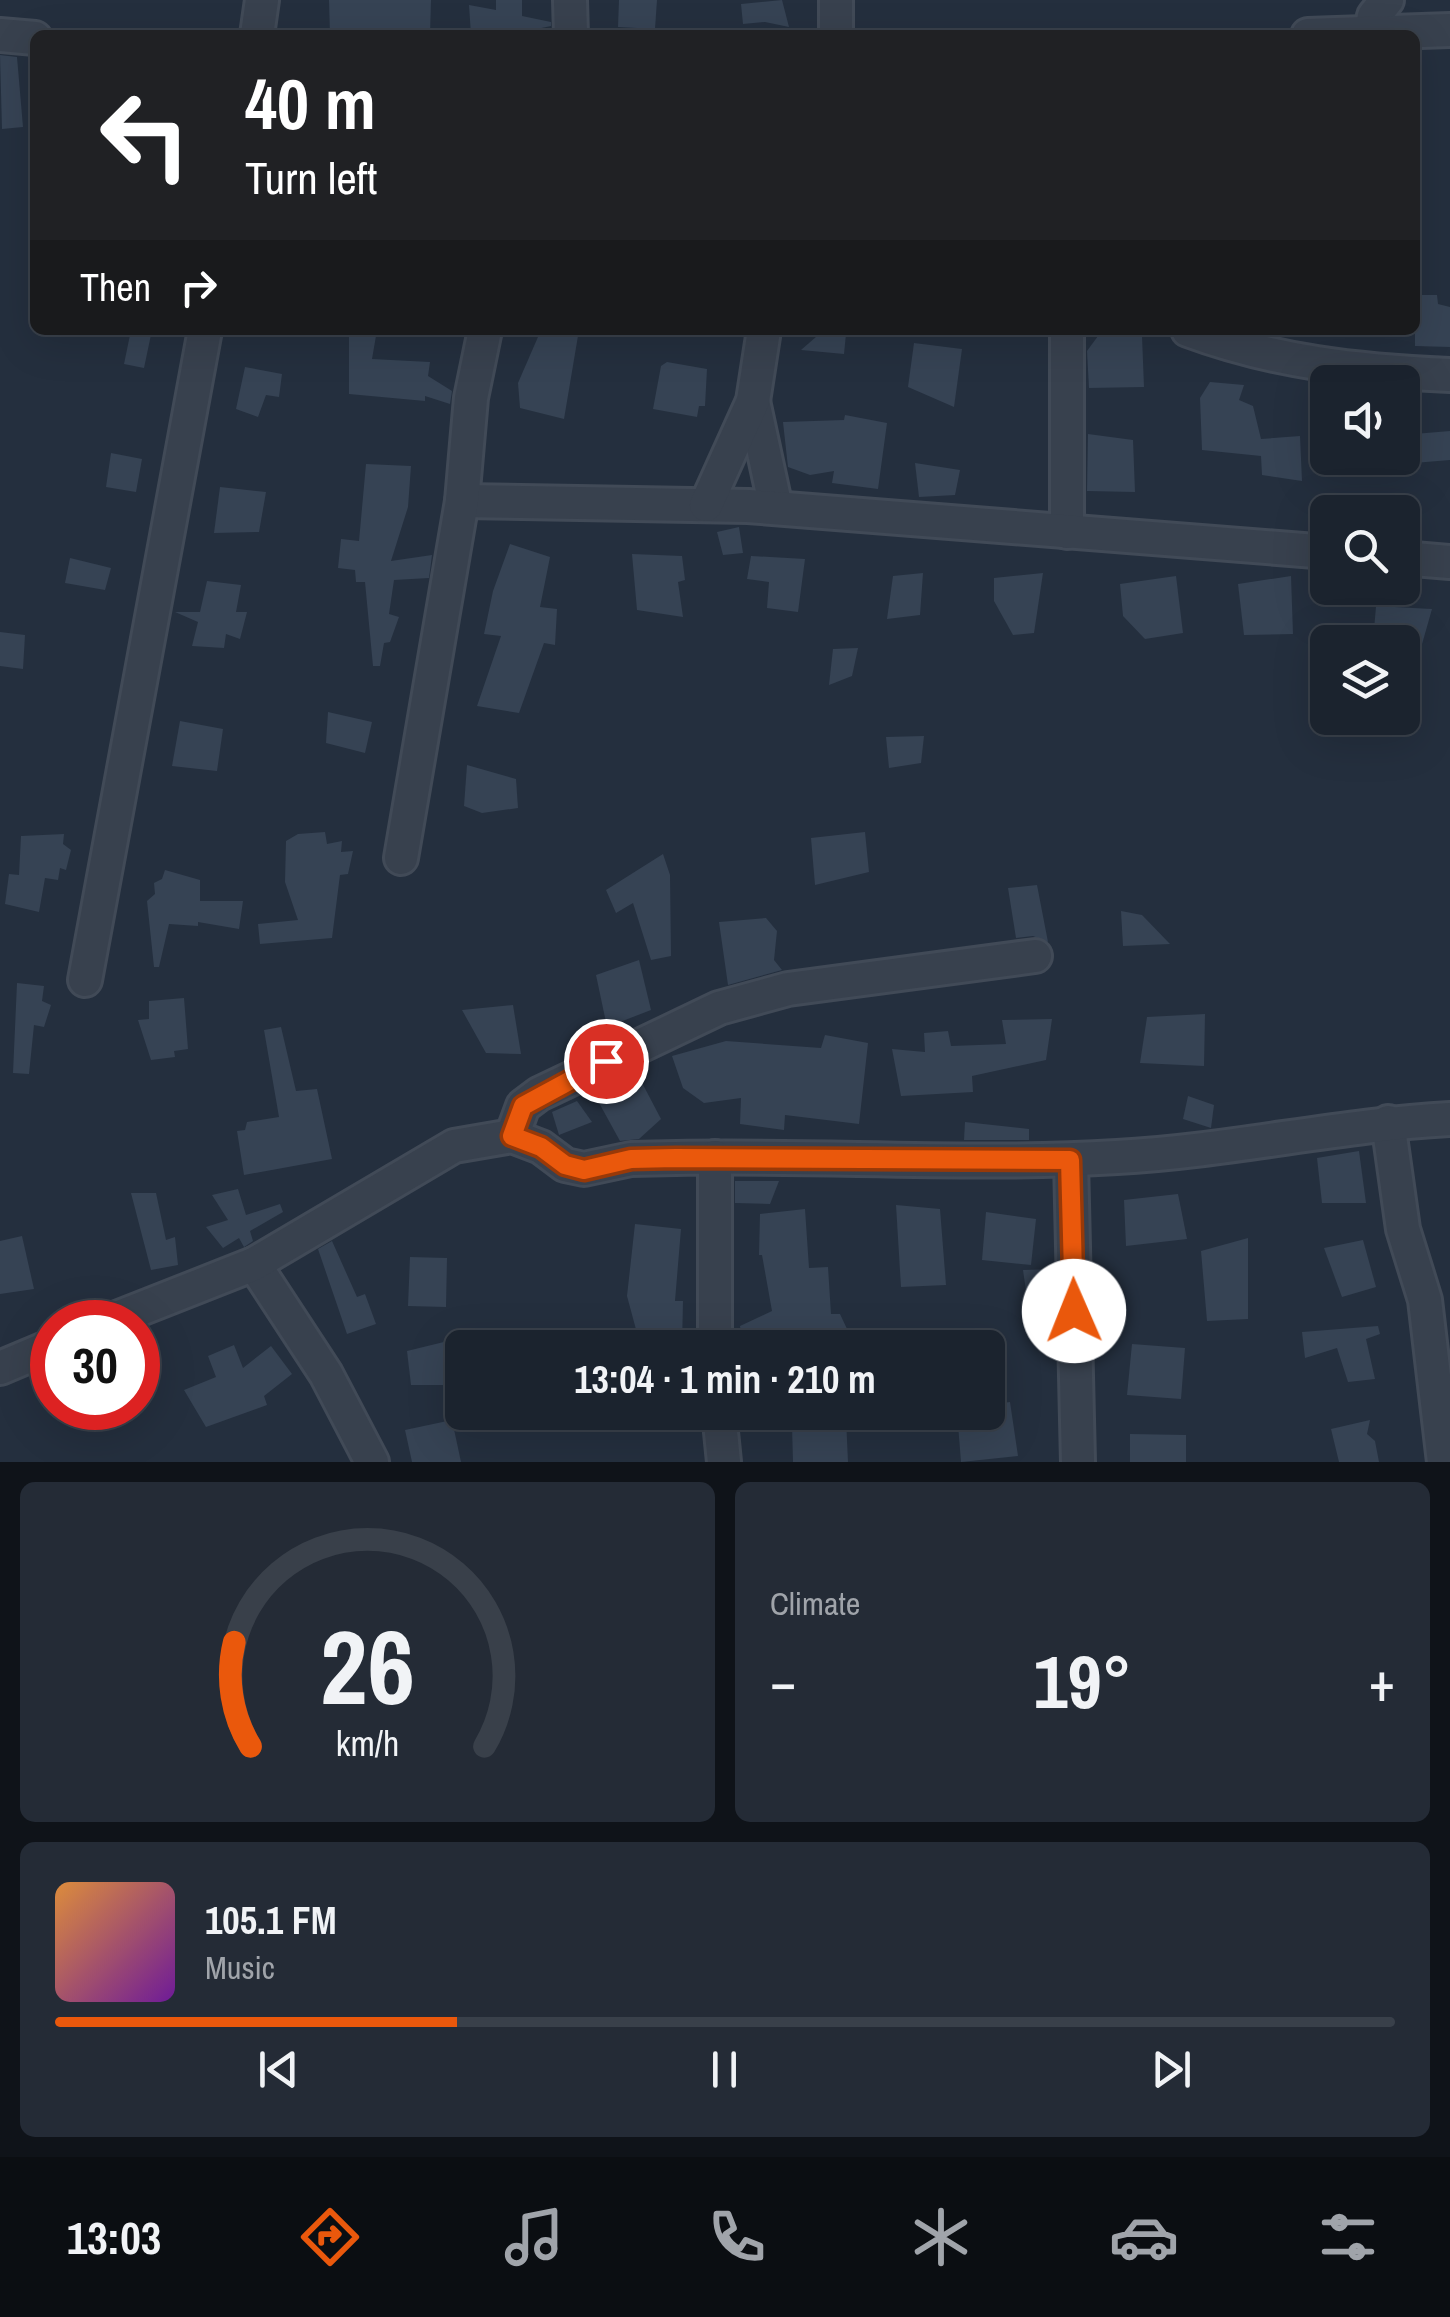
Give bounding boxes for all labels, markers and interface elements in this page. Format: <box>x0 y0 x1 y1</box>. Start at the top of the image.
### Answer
text: 40 m <box>245 57 376 151</box>
icon: left <box>80 70 210 200</box>
text: Turn left <box>245 147 377 208</box>
icon: right <box>171 260 226 315</box>
text: Then <box>80 262 151 313</box>
map controls <box>1310 365 1420 735</box>
button: sound <box>1310 365 1420 475</box>
button: search <box>1310 495 1420 605</box>
button: layers <box>1310 625 1420 735</box>
pin <box>564 1019 649 1104</box>
icon: arrive <box>579 1034 634 1089</box>
position arrow <box>1022 1259 1126 1363</box>
speed limit sign: 30 <box>30 1300 160 1430</box>
text: 13:04 · 1 min · 210 m <box>574 1354 876 1405</box>
text: Climate <box>770 1582 860 1625</box>
text: 26 <box>320 1596 415 1736</box>
text: 19° <box>1033 1630 1132 1731</box>
text: − <box>770 1644 796 1718</box>
text: + <box>1369 1644 1395 1718</box>
text: km/h <box>336 1719 399 1767</box>
text: 105.1 FM <box>205 1895 337 1946</box>
text: Music <box>205 1946 275 1989</box>
icon: previous <box>251 2042 306 2097</box>
icon: pause <box>697 2042 752 2097</box>
icon: next <box>1144 2042 1199 2097</box>
icon: directions <box>295 2202 365 2272</box>
icon: music <box>499 2202 569 2272</box>
icon: phone <box>702 2202 772 2272</box>
icon: climate <box>906 2202 976 2272</box>
icon: car <box>1109 2202 1179 2272</box>
icon: filters <box>1313 2202 1383 2272</box>
text: 13:03 <box>67 2207 161 2268</box>

